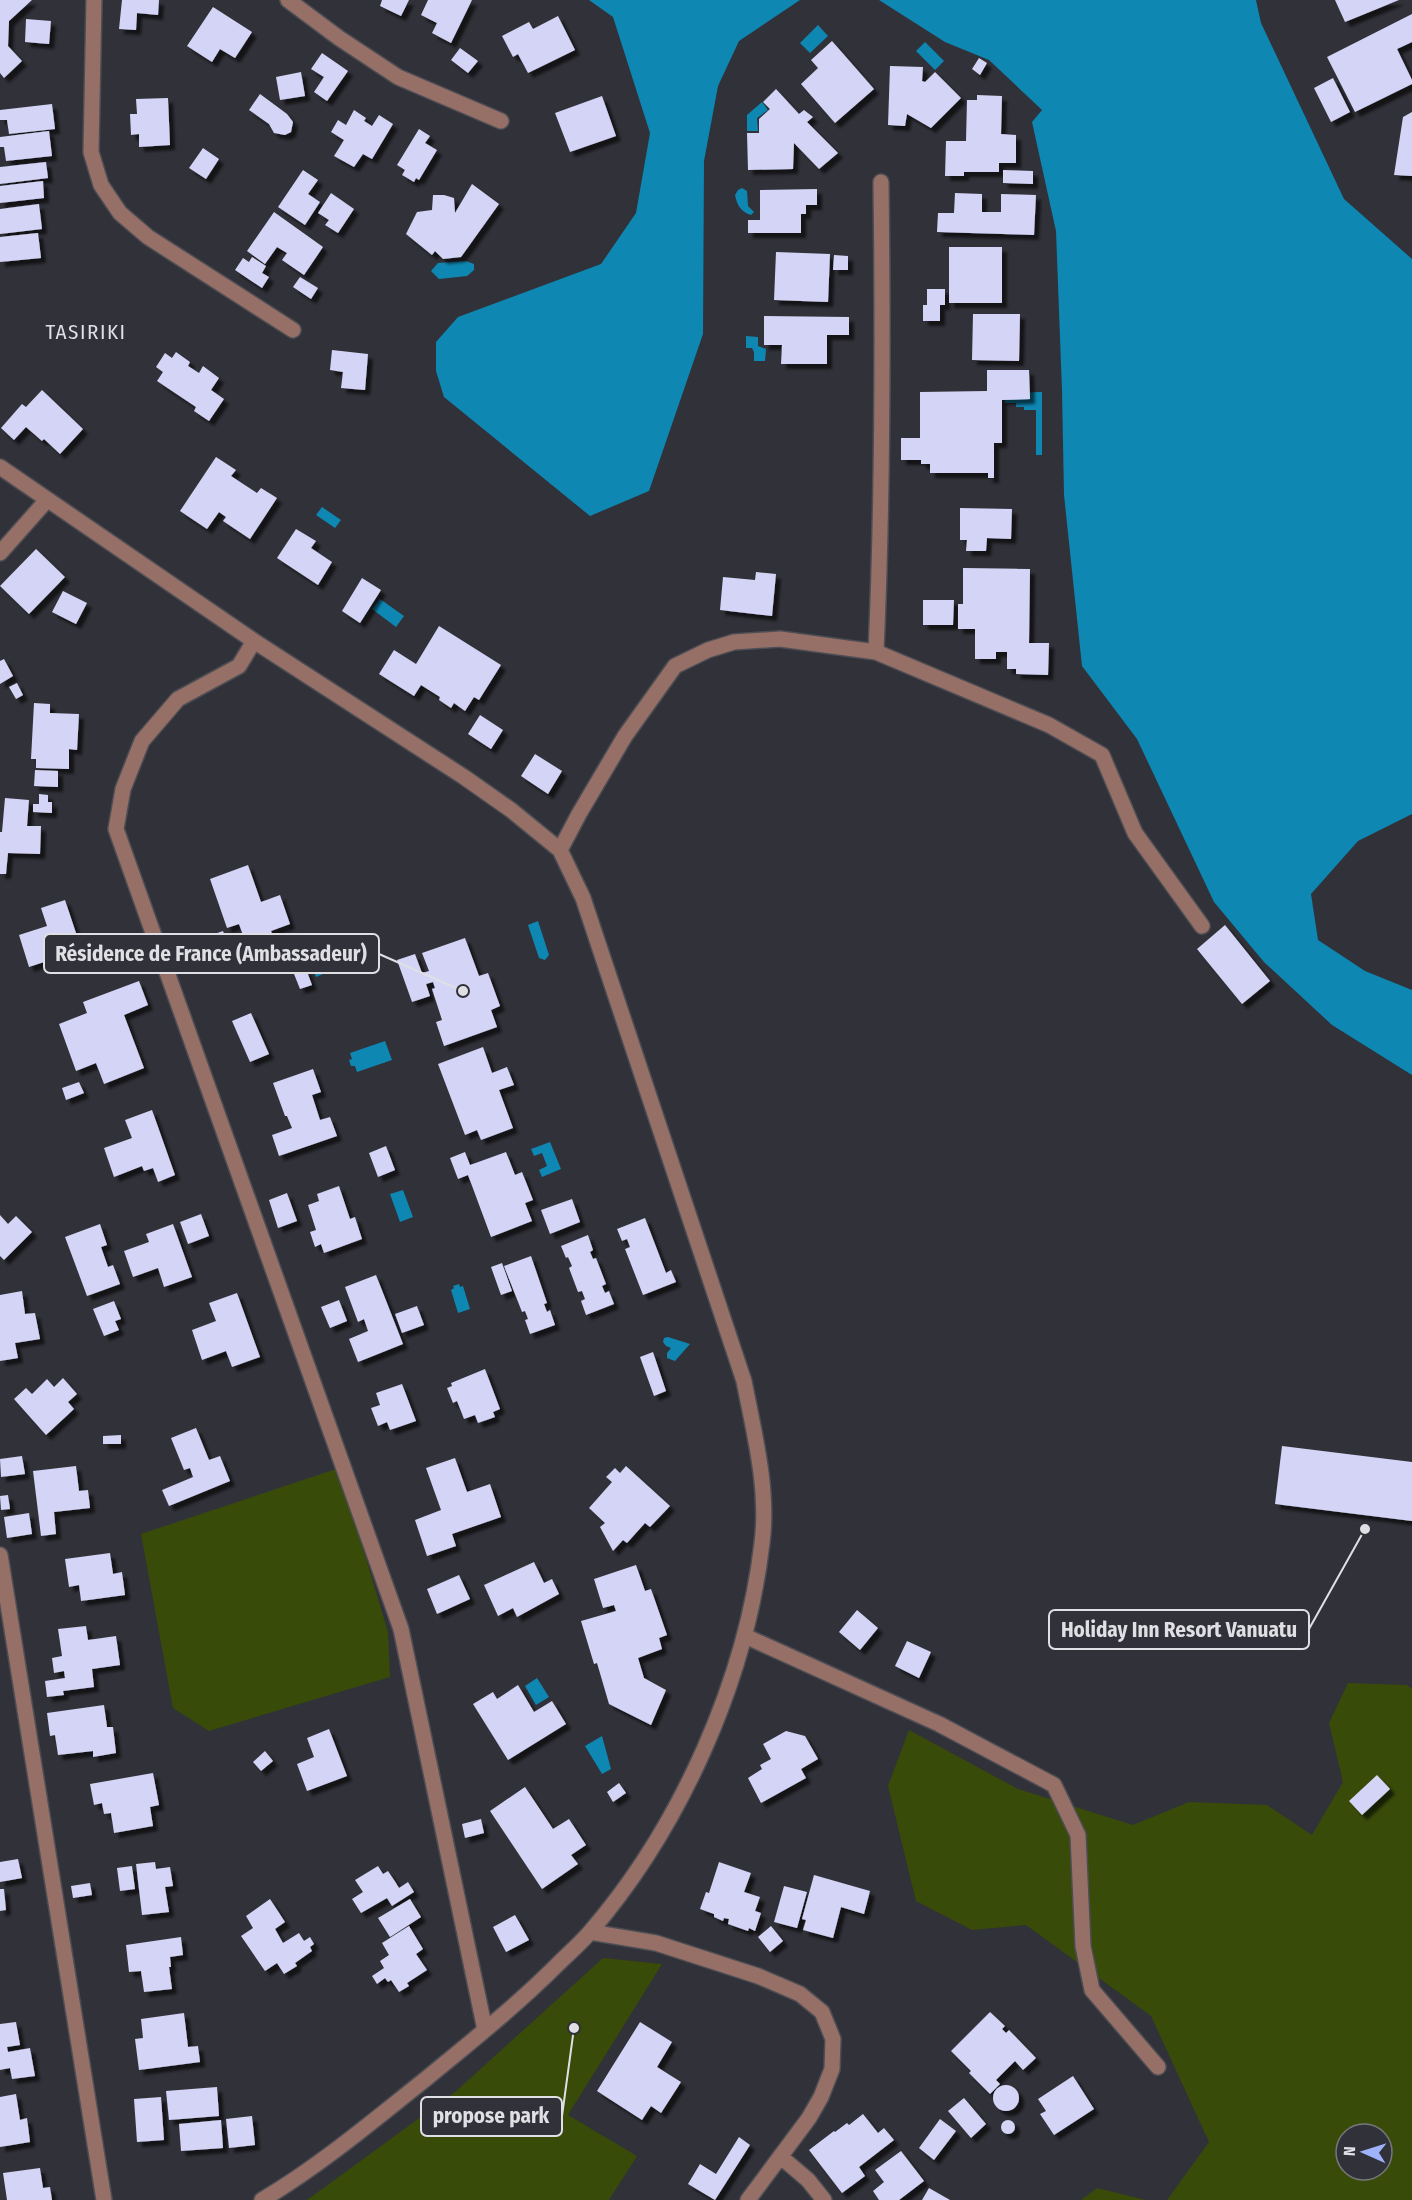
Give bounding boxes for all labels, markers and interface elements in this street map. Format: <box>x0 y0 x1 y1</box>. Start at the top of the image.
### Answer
district label: TASIRIKI <box>45 319 127 345</box>
callout: Résidence de France (Ambassadeur) <box>44 934 379 973</box>
text: Résidence de France (Ambassadeur) <box>55 941 367 967</box>
callout: Holiday Inn Resort Vanuatu <box>1049 1610 1309 1649</box>
text: Holiday Inn Resort Vanuatu <box>1061 1617 1297 1643</box>
callout: propose park <box>421 2097 562 2136</box>
text: propose park <box>433 2103 550 2129</box>
north arrow <box>1334 2122 1394 2182</box>
text: N <box>1340 2146 1359 2157</box>

